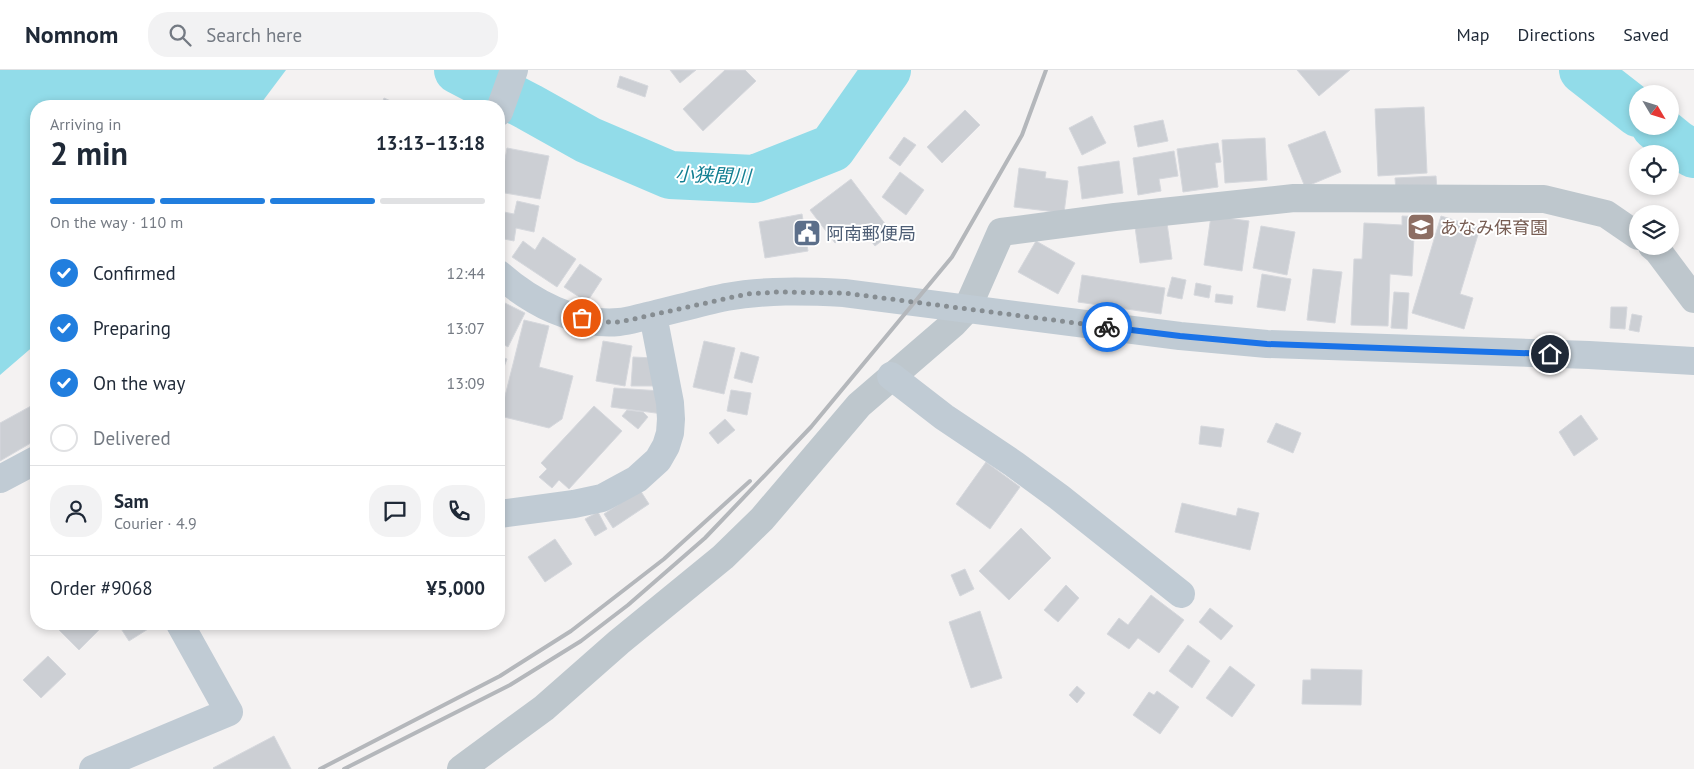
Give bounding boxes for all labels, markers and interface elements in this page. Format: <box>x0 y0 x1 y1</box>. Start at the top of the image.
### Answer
search box <box>148 12 498 57</box>
text: Nomnom <box>25 19 118 50</box>
icon: search <box>166 21 194 49</box>
text: Search here <box>206 23 302 47</box>
text: Map <box>1457 23 1489 46</box>
text: Directions <box>1517 23 1595 46</box>
text: Saved <box>1623 23 1669 46</box>
north arrow <box>1629 85 1679 135</box>
map controls <box>1629 85 1679 255</box>
text: Arriving in <box>50 114 121 134</box>
text: 13:13–13:18 <box>376 131 485 155</box>
text: 2 min <box>50 132 128 174</box>
button: locate <box>1629 145 1679 195</box>
water label: 小狭間川 <box>675 162 753 188</box>
button: layers <box>1629 205 1679 255</box>
text: On the way · 110 m <box>50 212 183 232</box>
school or university icon: あなみ保育園 <box>1406 212 1436 242</box>
place label: あなみ保育園 <box>1440 216 1548 239</box>
public building icon: 阿南郵便局 <box>792 218 822 248</box>
place label: 阿南郵便局 <box>826 222 916 245</box>
icon: check <box>50 259 78 287</box>
text: Confirmed <box>93 261 176 285</box>
text: 12:44 <box>447 263 485 283</box>
pin <box>561 297 603 339</box>
courier <box>1082 302 1132 352</box>
icon: bag <box>568 304 596 332</box>
icon: bike <box>1093 313 1121 341</box>
icon: check <box>50 314 78 342</box>
text: Preparing <box>93 316 171 340</box>
text: 13:07 <box>447 318 485 338</box>
pin <box>1529 333 1571 375</box>
icon: home <box>1536 340 1564 368</box>
icon: check <box>50 369 78 397</box>
text: On the way <box>93 371 185 395</box>
text: 13:09 <box>447 373 485 393</box>
text: Delivered <box>93 426 171 450</box>
button: person <box>50 485 102 537</box>
button: chat <box>369 485 421 537</box>
button: phone <box>433 485 485 537</box>
text: Sam <box>114 489 149 513</box>
text: Courier · 4.9 <box>114 513 197 533</box>
text: Order #9068 <box>50 576 153 600</box>
text: ¥5,000 <box>426 576 485 600</box>

